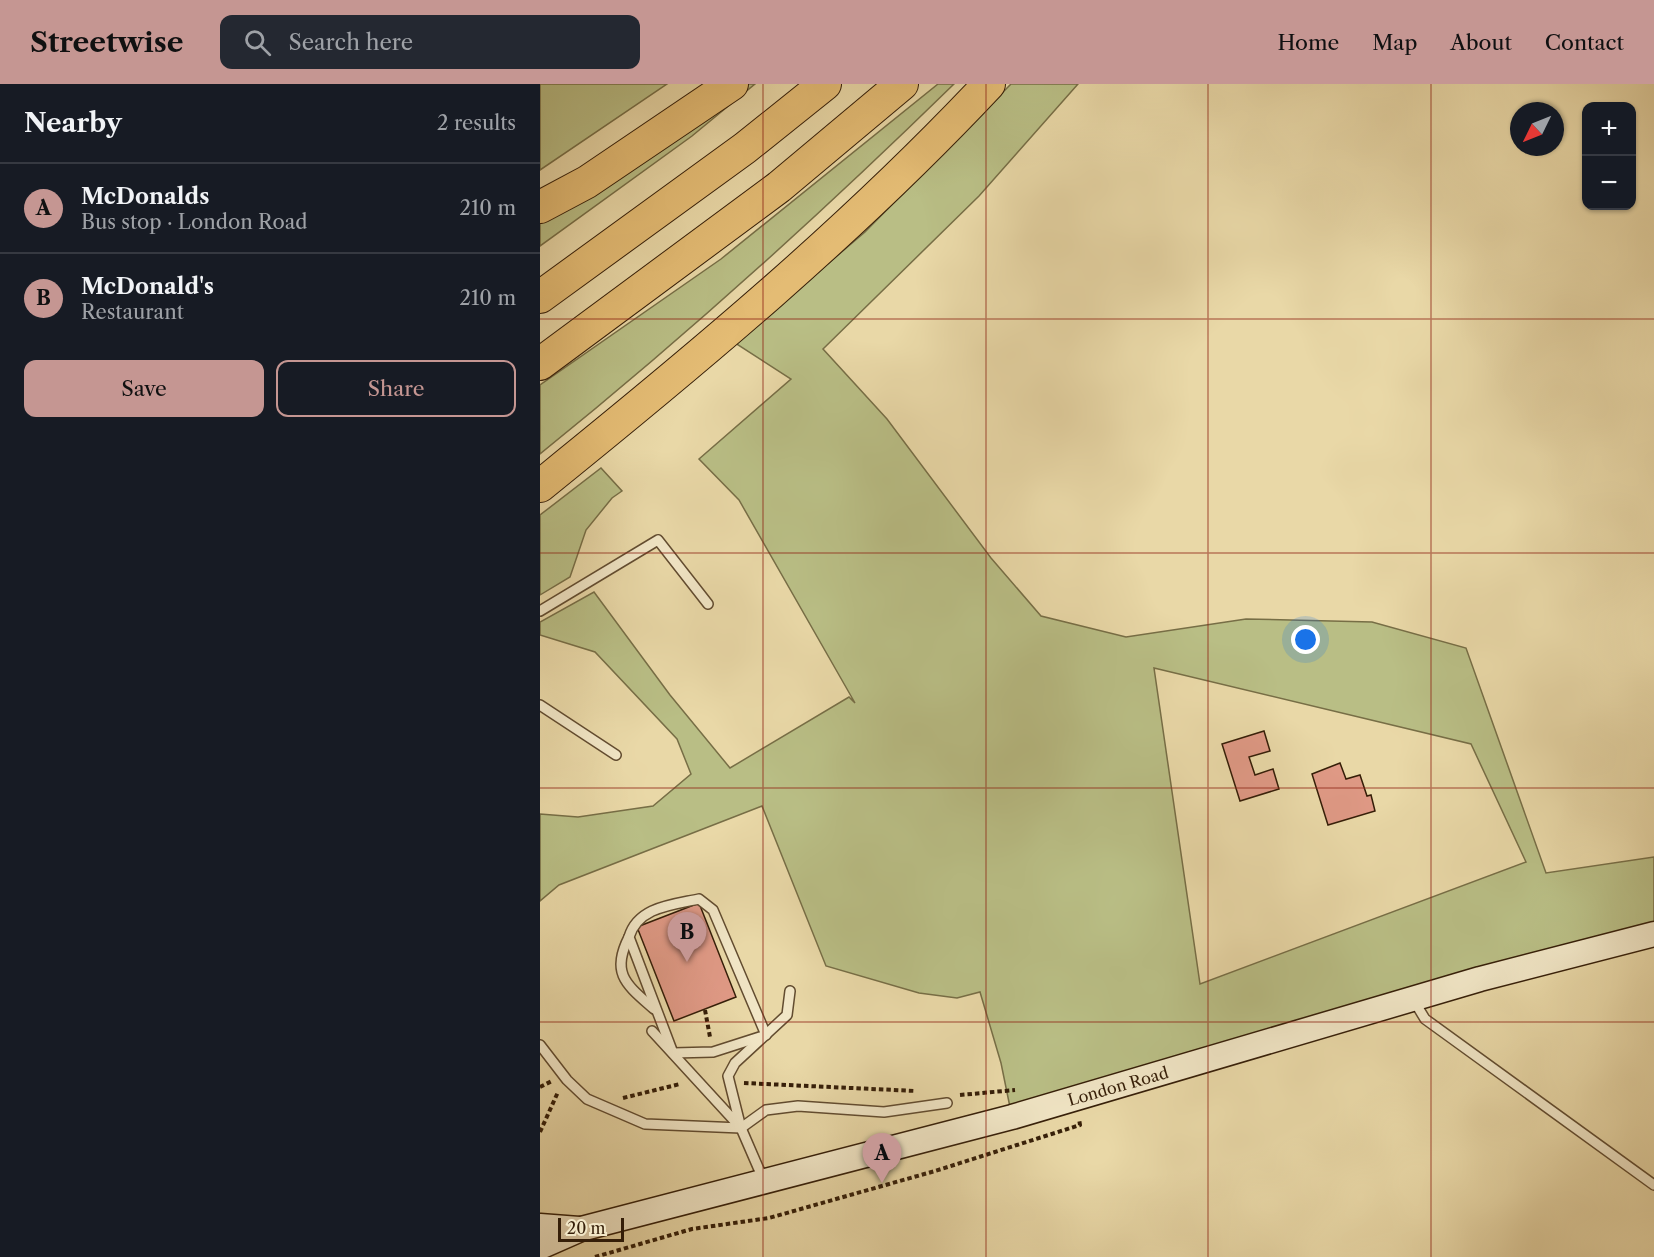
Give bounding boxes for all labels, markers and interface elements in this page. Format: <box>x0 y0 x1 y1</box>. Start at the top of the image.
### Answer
search box <box>220 15 640 69</box>
text: Streetwise <box>30 25 184 59</box>
icon: search <box>241 26 274 59</box>
text: Search here <box>289 29 413 56</box>
text: Home <box>1278 30 1339 55</box>
text: Map <box>1372 30 1417 55</box>
text: About <box>1450 30 1512 55</box>
text: Contact <box>1545 30 1624 55</box>
north arrow <box>1510 102 1564 156</box>
map controls <box>1582 102 1636 210</box>
button: + <box>1582 102 1636 156</box>
text: Nearby <box>24 107 122 139</box>
text: 2 results <box>437 111 516 135</box>
button: − <box>1582 156 1636 210</box>
text: McDonalds <box>81 183 209 210</box>
text: A <box>36 196 51 220</box>
text: 210 m <box>459 196 516 220</box>
text: Bus stop · London Road <box>81 210 308 234</box>
text: McDonald's <box>81 273 214 300</box>
text: B <box>36 286 51 310</box>
text: 210 m <box>459 286 516 310</box>
text: Restaurant <box>81 300 184 324</box>
button: Save <box>24 360 264 417</box>
button: Share <box>276 360 516 417</box>
your location <box>1291 625 1320 654</box>
pin: B <box>668 912 706 962</box>
street label: London Road <box>1065 1062 1171 1110</box>
pin: A <box>862 1134 902 1183</box>
scale bar <box>558 1215 624 1242</box>
text: 20 m <box>567 1218 606 1238</box>

